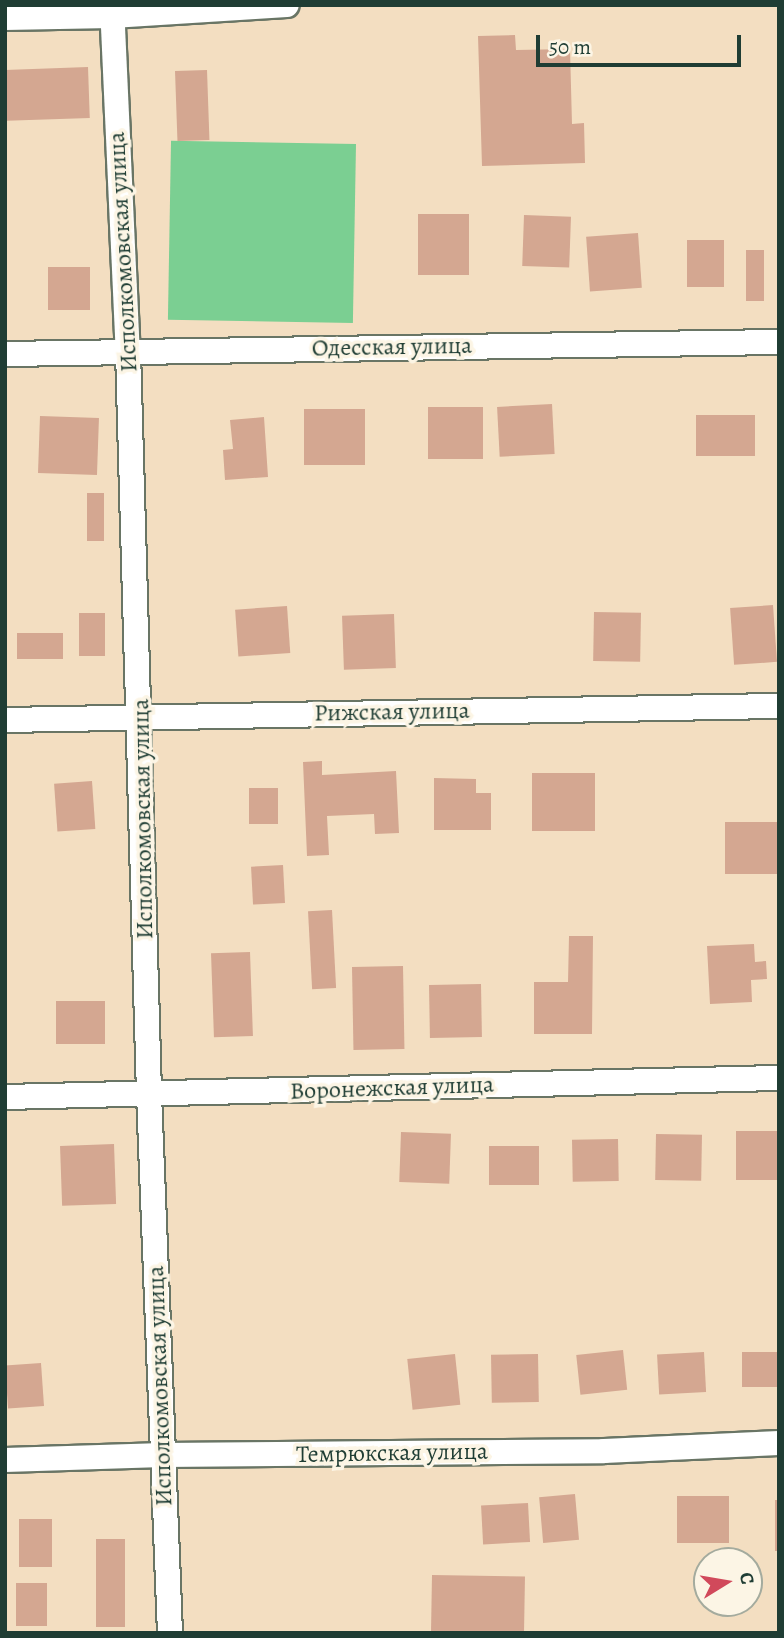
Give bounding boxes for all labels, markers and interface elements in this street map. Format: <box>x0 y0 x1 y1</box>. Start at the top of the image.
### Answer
scale bar <box>539 21 744 65</box>
text: 50 m <box>549 33 591 61</box>
street label: Исполкомовская улица <box>102 131 144 373</box>
street label: Одесская улица <box>312 331 472 363</box>
street label: Рижская улица <box>314 696 470 728</box>
street label: Исполкомовская улица <box>127 699 159 939</box>
street label: Воронежская улица <box>290 1070 494 1106</box>
street label: Исполкомовская улица <box>141 1265 179 1507</box>
street label: Темрюкская улица <box>296 1437 488 1469</box>
north arrow <box>693 1547 763 1617</box>
text: С <box>733 1570 761 1587</box>

